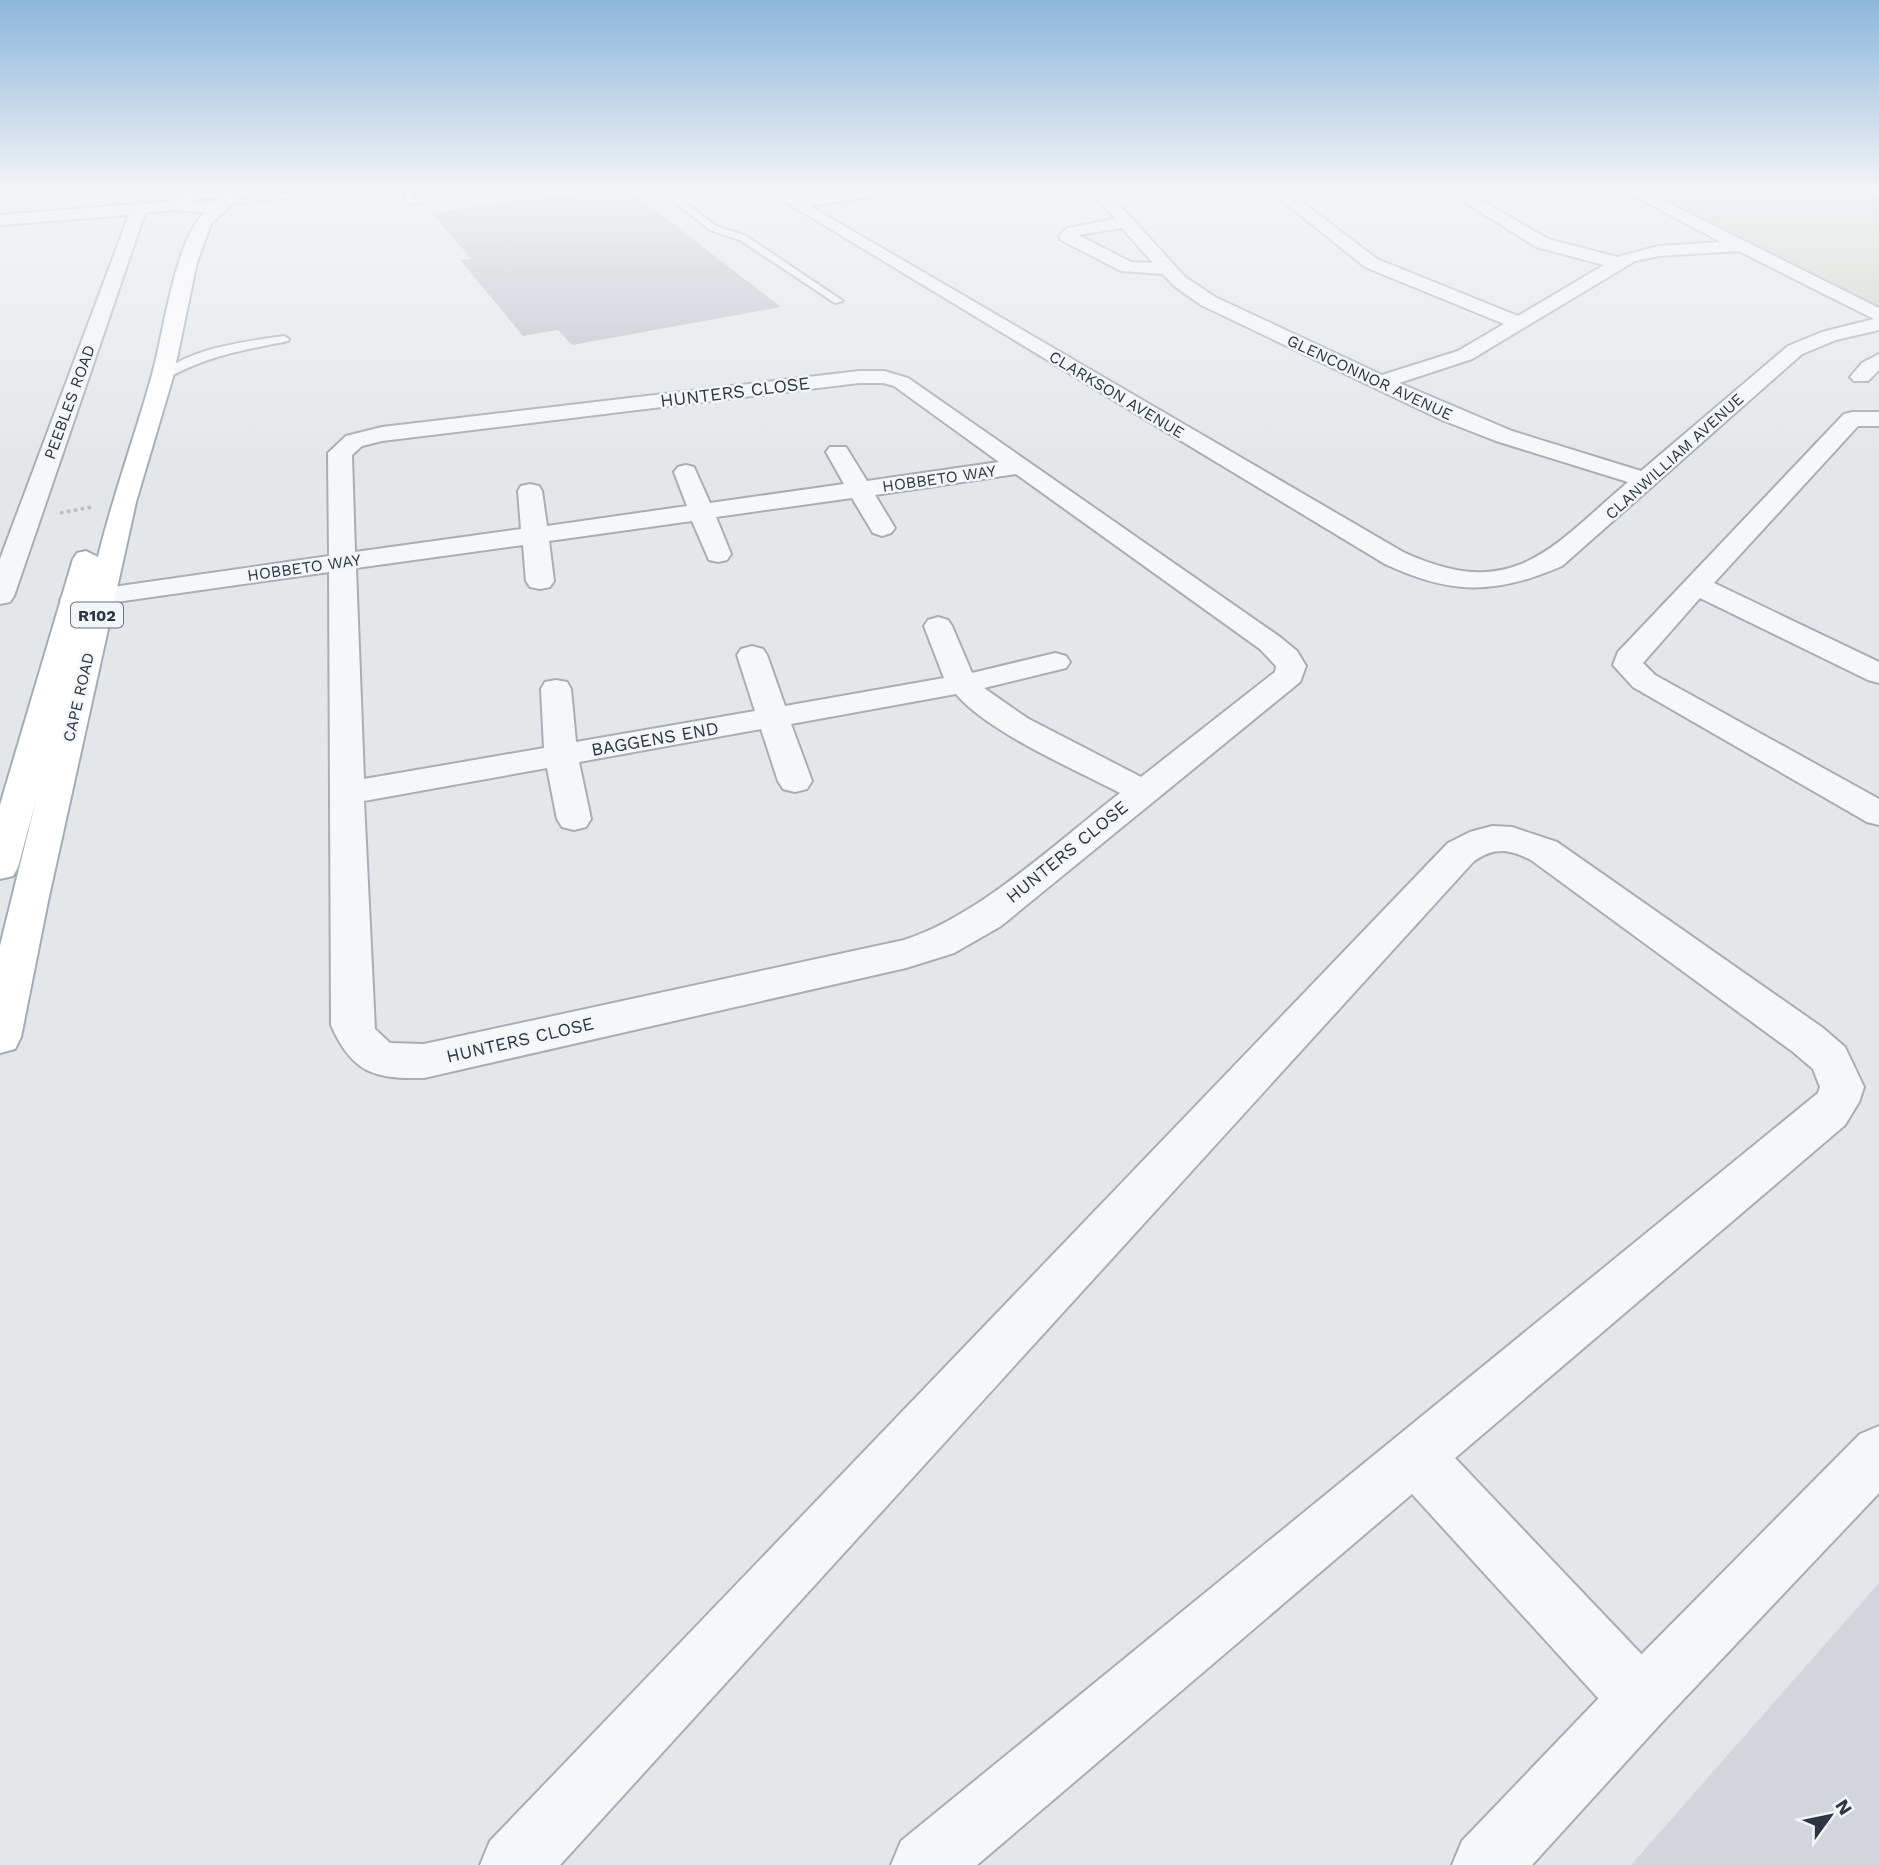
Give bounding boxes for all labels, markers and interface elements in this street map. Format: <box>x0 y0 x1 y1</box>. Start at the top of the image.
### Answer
street label: GLENCONNOR AVENUE <box>1284 331 1456 424</box>
street label: PEEBLES ROAD <box>40 342 99 462</box>
street label: CLARKSON AVENUE <box>1046 347 1188 442</box>
street label: HUNTERS CLOSE <box>659 372 811 411</box>
street label: CLANWILLIAM AVENUE <box>1601 389 1747 523</box>
street label: HOBBETO WAY <box>881 461 997 496</box>
street label: HOBBETO WAY <box>246 550 362 585</box>
road number: R102 <box>71 602 123 628</box>
street label: CAPE ROAD <box>59 651 98 744</box>
street label: BAGGENS END <box>589 717 720 760</box>
street label: HUNTERS CLOSE <box>1002 796 1132 907</box>
street label: HUNTERS CLOSE <box>444 1012 596 1067</box>
north arrow <box>1795 1781 1865 1851</box>
text: N <box>1830 1795 1857 1819</box>

